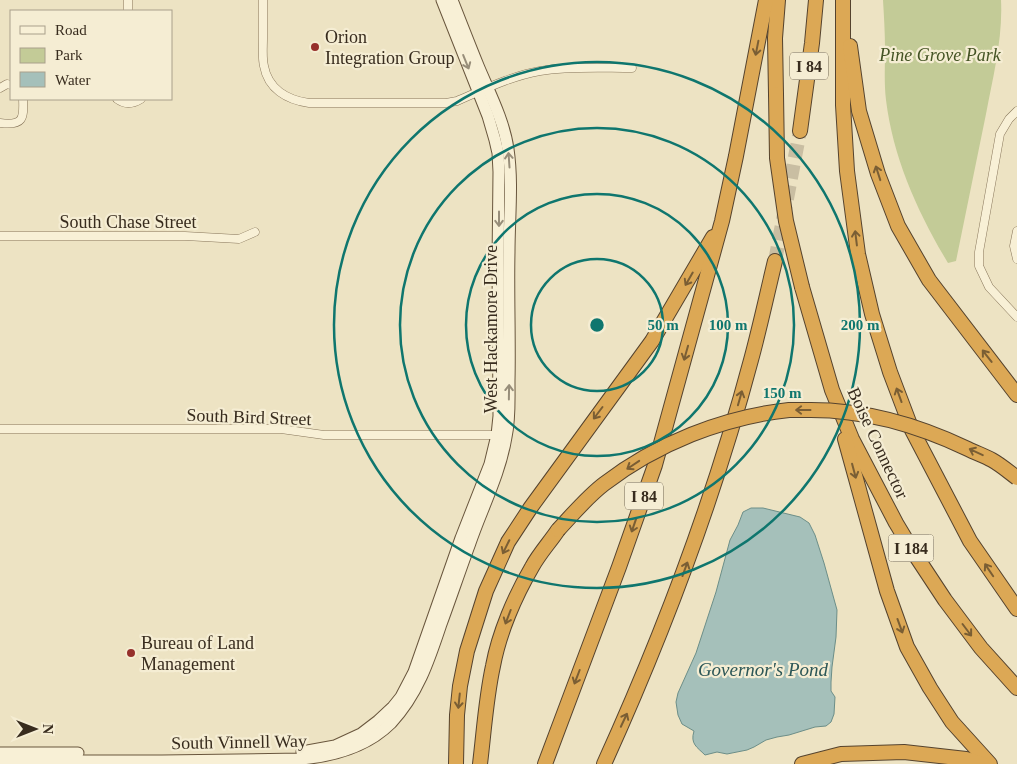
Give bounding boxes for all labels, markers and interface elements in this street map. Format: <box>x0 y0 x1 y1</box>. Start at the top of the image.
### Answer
legend <box>10 10 172 100</box>
text: Road <box>55 22 87 38</box>
place label: Orion Integration Group <box>325 27 454 68</box>
one-way arrow <box>752 39 761 55</box>
marker: Orion Integration Group <box>309 41 321 53</box>
park label: Pine Grove Park <box>878 45 1002 65</box>
text: Park <box>55 47 83 63</box>
road number: I 84 <box>790 52 828 80</box>
one-way arrow <box>462 54 471 69</box>
text: Water <box>55 72 90 88</box>
one-way arrow <box>504 152 513 168</box>
one-way arrow <box>872 165 882 181</box>
one-way arrow <box>494 210 504 226</box>
street label: South Chase Street <box>60 212 197 232</box>
one-way arrow <box>851 230 861 246</box>
street label: West Hackamore Drive <box>481 245 501 413</box>
one-way arrow <box>683 271 693 285</box>
centre of rings <box>588 316 606 334</box>
text: 50 m <box>647 317 679 333</box>
text: 100 m <box>709 317 748 333</box>
text: 200 m <box>841 317 880 333</box>
one-way arrow <box>680 344 690 360</box>
one-way arrow <box>982 349 992 363</box>
street label: Boise Connector <box>843 384 913 502</box>
one-way arrow <box>504 385 514 401</box>
text: 150 m <box>763 385 802 401</box>
one-way arrow <box>893 387 902 402</box>
one-way arrow <box>735 390 745 406</box>
street label: South Bird Street <box>186 405 312 429</box>
one-way arrow <box>795 405 811 415</box>
one-way arrow <box>593 406 603 420</box>
one-way arrow <box>969 447 984 457</box>
one-way arrow <box>626 459 640 470</box>
one-way arrow <box>850 462 859 478</box>
road number: I 84 <box>625 482 663 510</box>
one-way arrow <box>629 517 638 532</box>
road number: I 184 <box>888 534 934 562</box>
one-way arrow <box>501 539 510 554</box>
one-way arrow <box>681 562 690 577</box>
one-way arrow <box>984 563 994 577</box>
one-way arrow <box>503 609 512 624</box>
one-way arrow <box>896 618 905 634</box>
one-way arrow <box>962 623 972 637</box>
place label: Bureau of Land Management <box>141 633 254 674</box>
marker: Bureau of Land Management <box>125 647 137 659</box>
water label: Governor's Pond <box>698 659 829 680</box>
one-way arrow <box>572 670 581 685</box>
one-way arrow <box>454 693 464 709</box>
north arrow <box>10 704 60 754</box>
one-way arrow <box>620 713 629 728</box>
text: N <box>40 724 55 734</box>
street label: South Vinnell Way <box>171 731 307 753</box>

